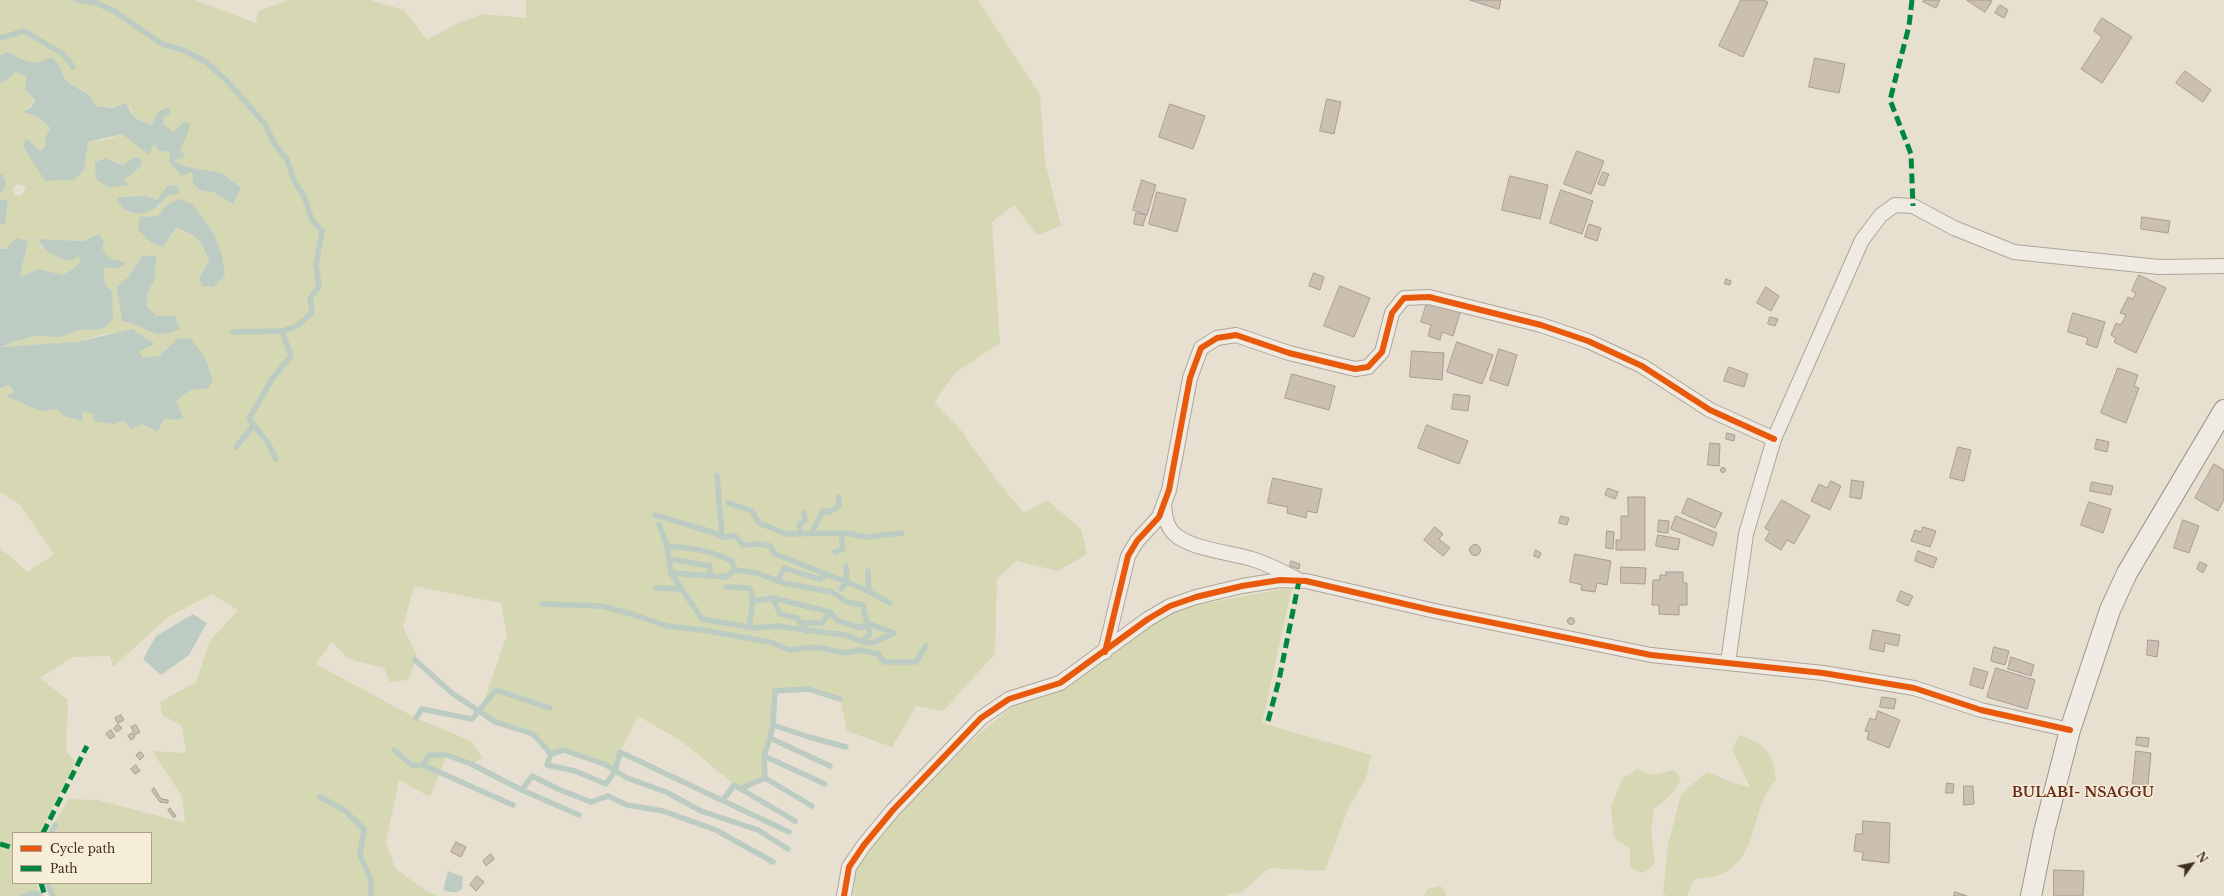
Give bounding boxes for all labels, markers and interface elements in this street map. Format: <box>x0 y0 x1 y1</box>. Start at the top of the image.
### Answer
district label: BULABI- NSAGGU <box>2012 785 2154 801</box>
legend <box>12 832 152 884</box>
text: Cycle path <box>50 841 115 856</box>
north arrow <box>2172 844 2212 884</box>
text: N <box>2193 849 2211 866</box>
text: Path <box>50 861 78 876</box>

